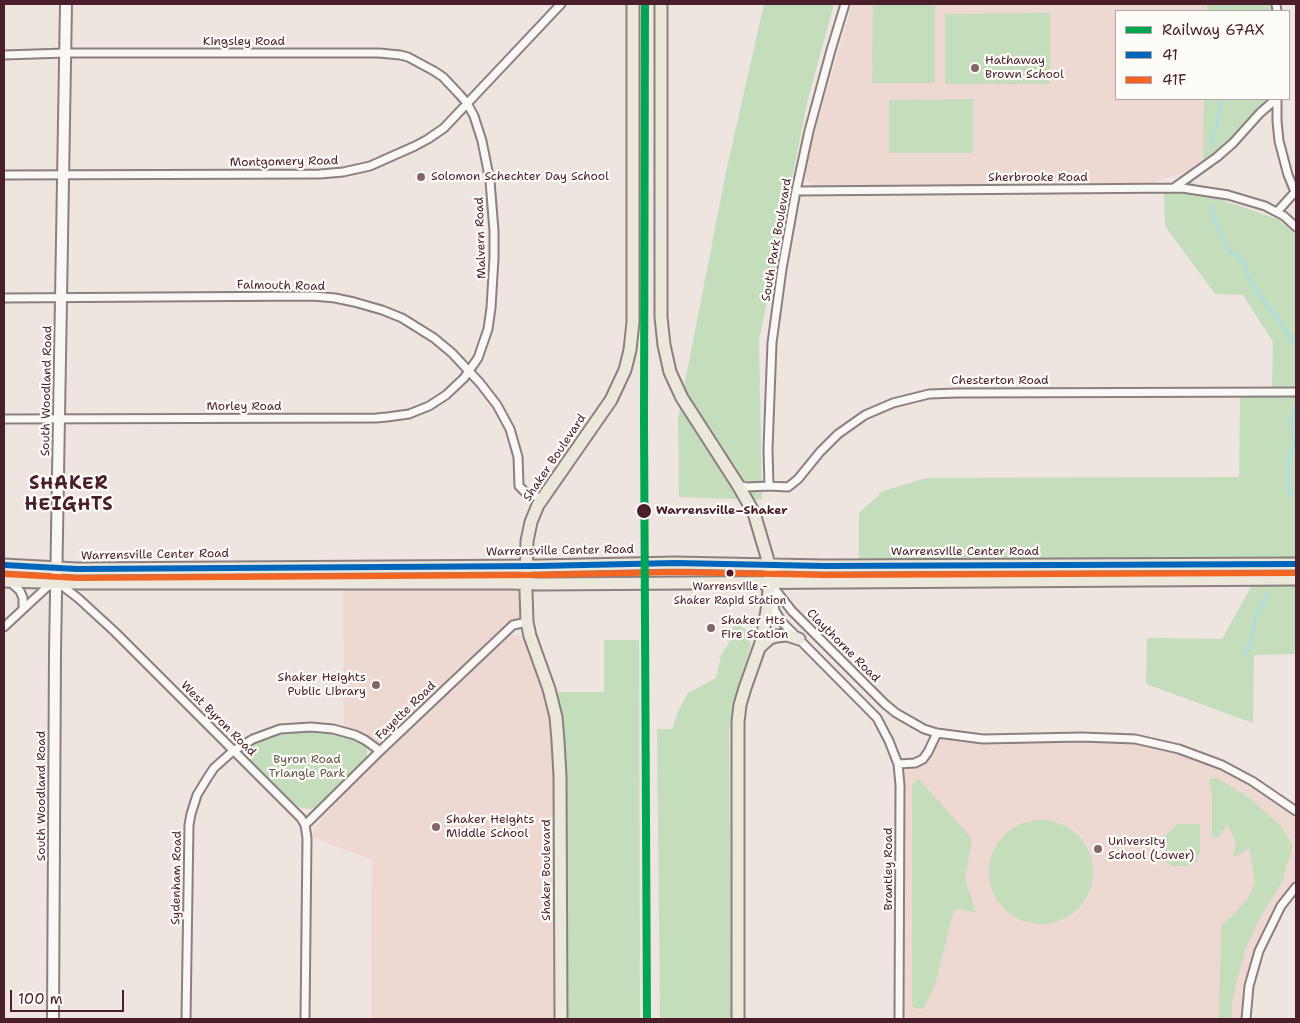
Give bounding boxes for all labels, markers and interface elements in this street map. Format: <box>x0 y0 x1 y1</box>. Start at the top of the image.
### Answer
legend <box>1115 10 1290 100</box>
text: Railway 67AX <box>1162 20 1265 40</box>
street label: Kingsley Road <box>203 35 285 49</box>
text: 41 <box>1162 45 1178 65</box>
place label: Hathaway Brown School <box>985 54 1064 82</box>
marker: Hathaway Brown School <box>969 62 981 74</box>
text: 41F <box>1162 70 1187 90</box>
street label: Montgomery Road <box>230 154 338 170</box>
place label: Solomon Schechter Day School <box>431 170 609 184</box>
marker: Solomon Schechter Day School <box>415 171 427 183</box>
street label: Sherbrooke Road <box>988 171 1088 185</box>
street label: South Park Boulevard <box>759 177 795 303</box>
street label: Malvern Road <box>472 197 490 279</box>
street label: Falmouth Road <box>237 278 325 294</box>
street label: South Woodland Road <box>39 326 55 456</box>
street label: Chesterton Road <box>951 374 1049 388</box>
street label: Morley Road <box>206 400 282 414</box>
street label: Shaker Boulevard <box>521 412 589 504</box>
district label: SHAKER HEIGHTS <box>24 473 114 516</box>
marker: Warrensville–Shaker <box>635 502 653 520</box>
place label: Warrensville–Shaker <box>656 504 788 518</box>
street label: Warrensville Center Road <box>486 543 634 559</box>
street label: Warrensville Center Road <box>891 545 1039 559</box>
street label: Warrensville Center Road <box>81 547 229 563</box>
marker: Warrensville - Shaker Rapid Station <box>725 568 735 578</box>
place label: Warrensville - Shaker Rapid Station <box>674 580 786 606</box>
street label: Claythorne Road <box>803 606 883 686</box>
place label: Shaker Hts Fire Station <box>721 614 788 642</box>
marker: Shaker Hts Fire Station <box>705 622 717 634</box>
place label: Shaker Heights Public Library <box>277 671 366 699</box>
street label: West Byron Road <box>177 678 259 760</box>
marker: Shaker Heights Public Library <box>370 679 382 691</box>
street label: Fayette Road <box>373 679 439 743</box>
street label: South Woodland Road <box>35 731 49 861</box>
park label: Byron Road Triangle Park <box>269 753 345 781</box>
place label: Shaker Heights Middle School <box>446 813 535 841</box>
street label: Shaker Boulevard <box>540 819 554 921</box>
marker: Shaker Heights Middle School <box>430 821 442 833</box>
street label: Brantley Road <box>882 828 896 910</box>
street label: Sydenham Road <box>169 831 185 925</box>
place label: University School (Lower) <box>1108 835 1194 863</box>
marker: University School (Lower) <box>1092 843 1104 855</box>
scale bar <box>12 980 126 1012</box>
text: 100 m <box>18 989 63 1009</box>

